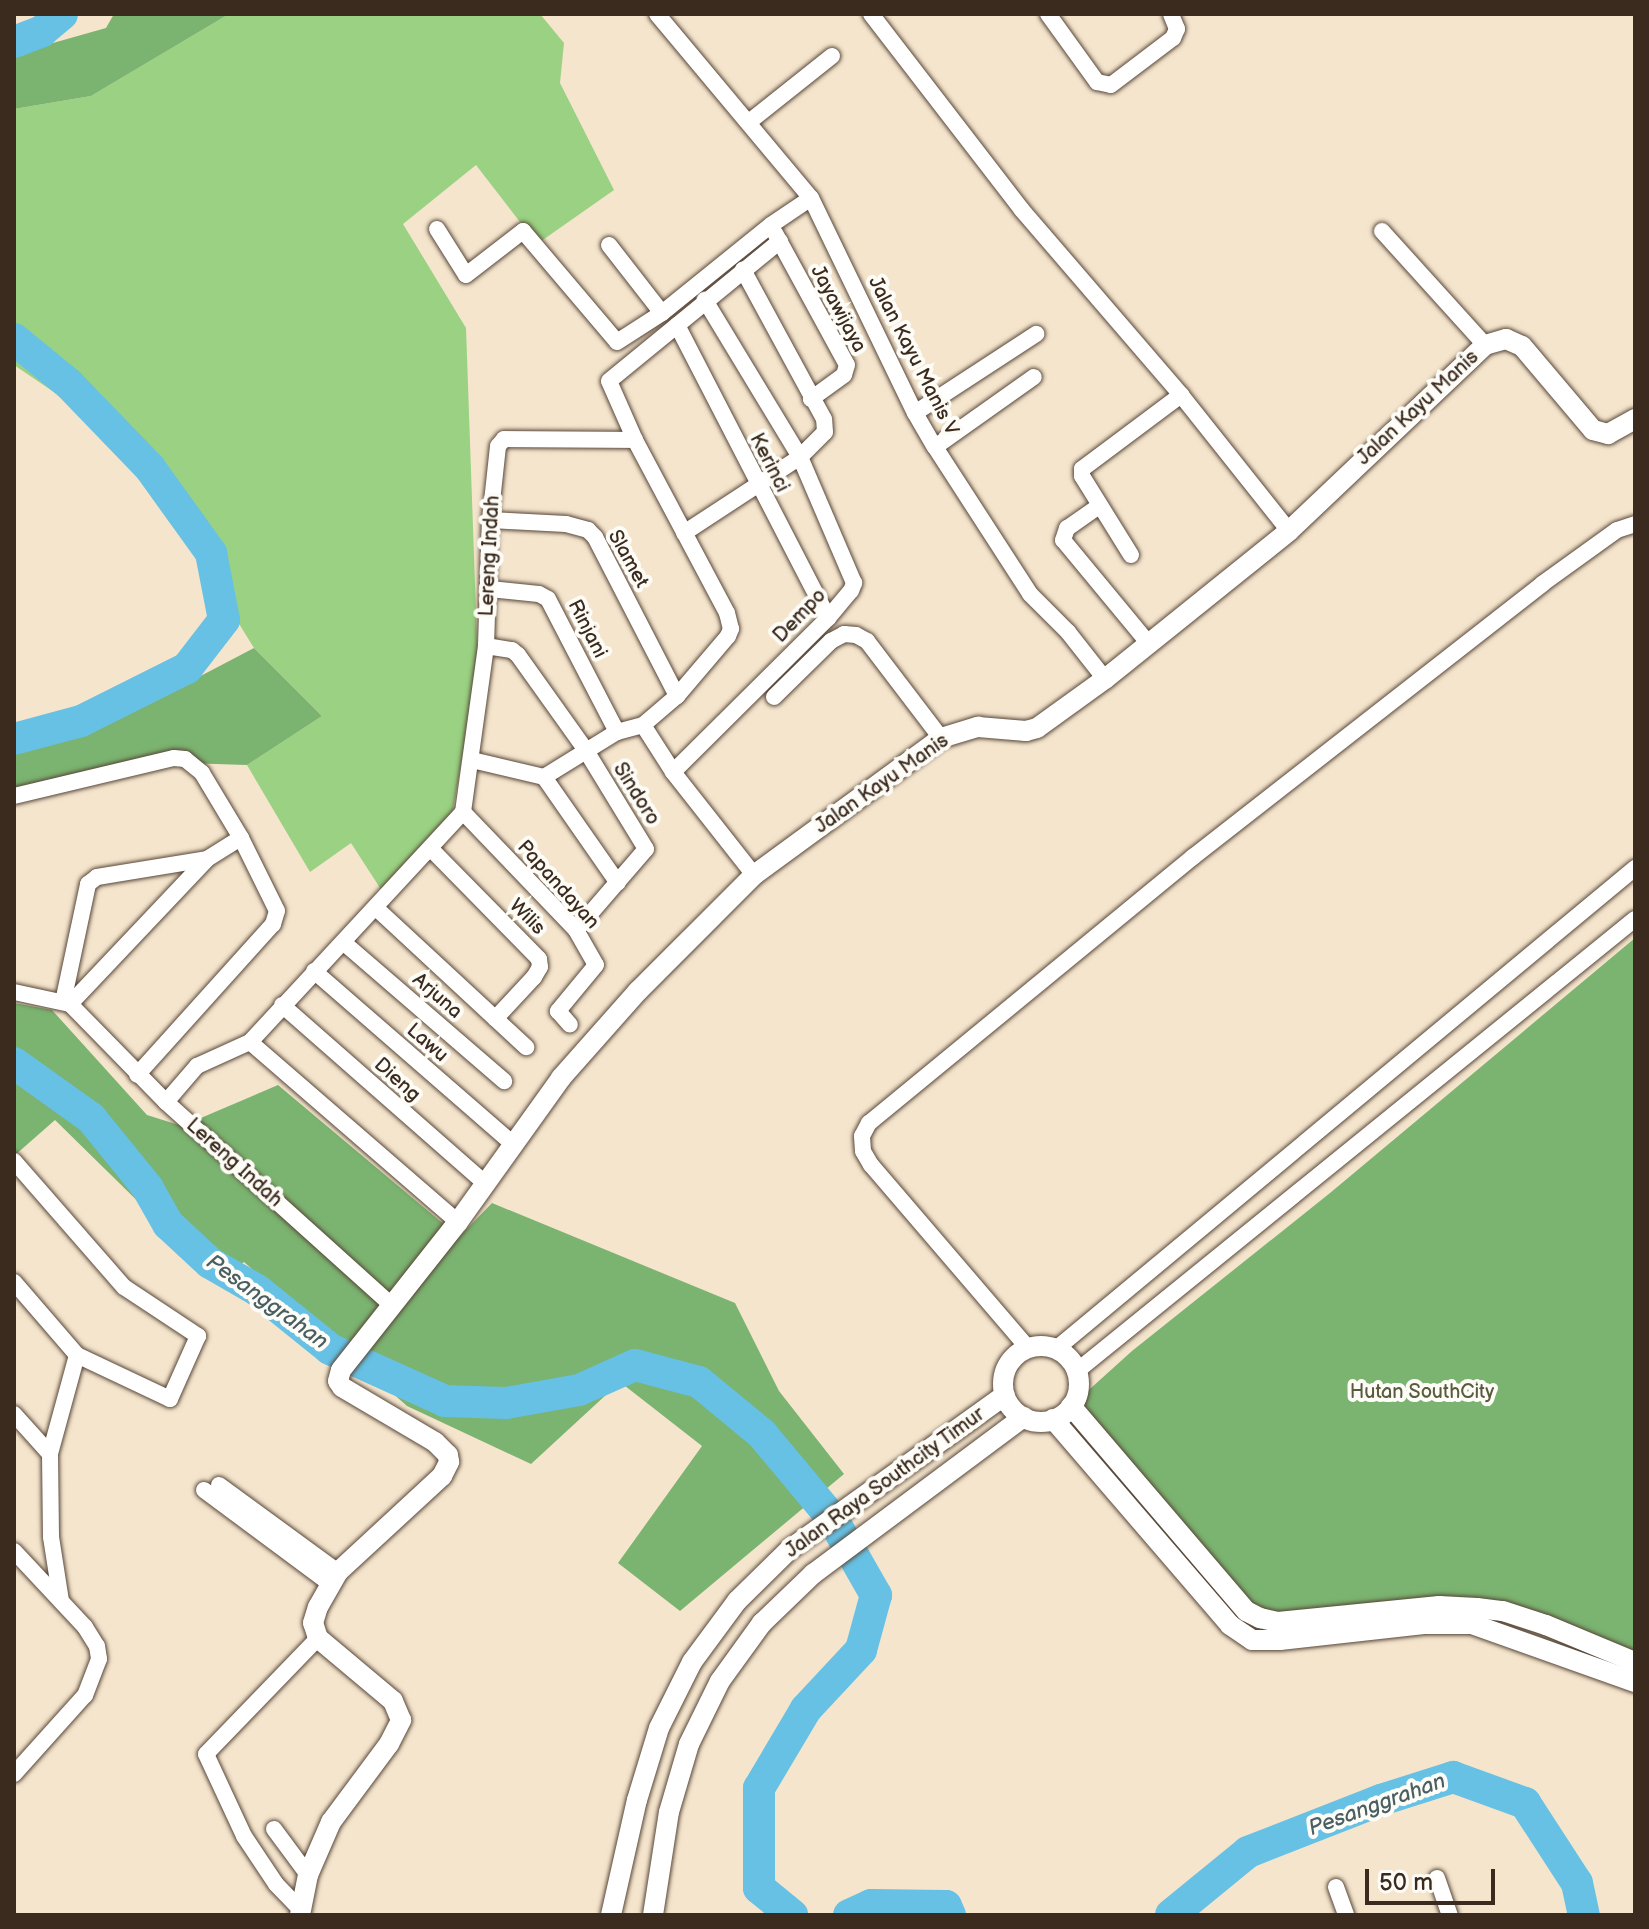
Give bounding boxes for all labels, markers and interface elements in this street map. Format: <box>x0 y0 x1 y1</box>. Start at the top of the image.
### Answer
street label: Jayawijaya <box>805 261 871 357</box>
street label: Jalan Kayu Manis V <box>862 272 964 440</box>
street label: Jalan Kayu Manis <box>1352 345 1484 471</box>
street label: Kerinci <box>744 429 794 497</box>
street label: Lereng Indah <box>475 495 505 617</box>
street label: Slamet <box>602 526 654 592</box>
street label: Dempo <box>769 584 831 648</box>
street label: Rinjani <box>562 596 612 662</box>
street label: Jalan Kayu Manis <box>811 729 953 839</box>
street label: Sindoro <box>608 758 664 830</box>
street label: Papandayan <box>512 836 604 934</box>
street label: Wilis <box>504 894 550 940</box>
street label: Arjuna <box>407 968 467 1024</box>
street label: Lawu <box>401 1019 453 1067</box>
street label: Dieng <box>369 1053 425 1107</box>
street label: Lereng Indah <box>181 1114 287 1212</box>
water label: Pesanggrahan <box>201 1249 333 1355</box>
park label: Hutan SouthCity <box>1350 1380 1494 1404</box>
street label: Jalan Raya Southcity Timur <box>780 1402 990 1564</box>
water label: Pesanggrahan <box>1305 1768 1449 1842</box>
scale bar <box>1369 1853 1499 1903</box>
text: 50 m <box>1379 1868 1433 1897</box>

